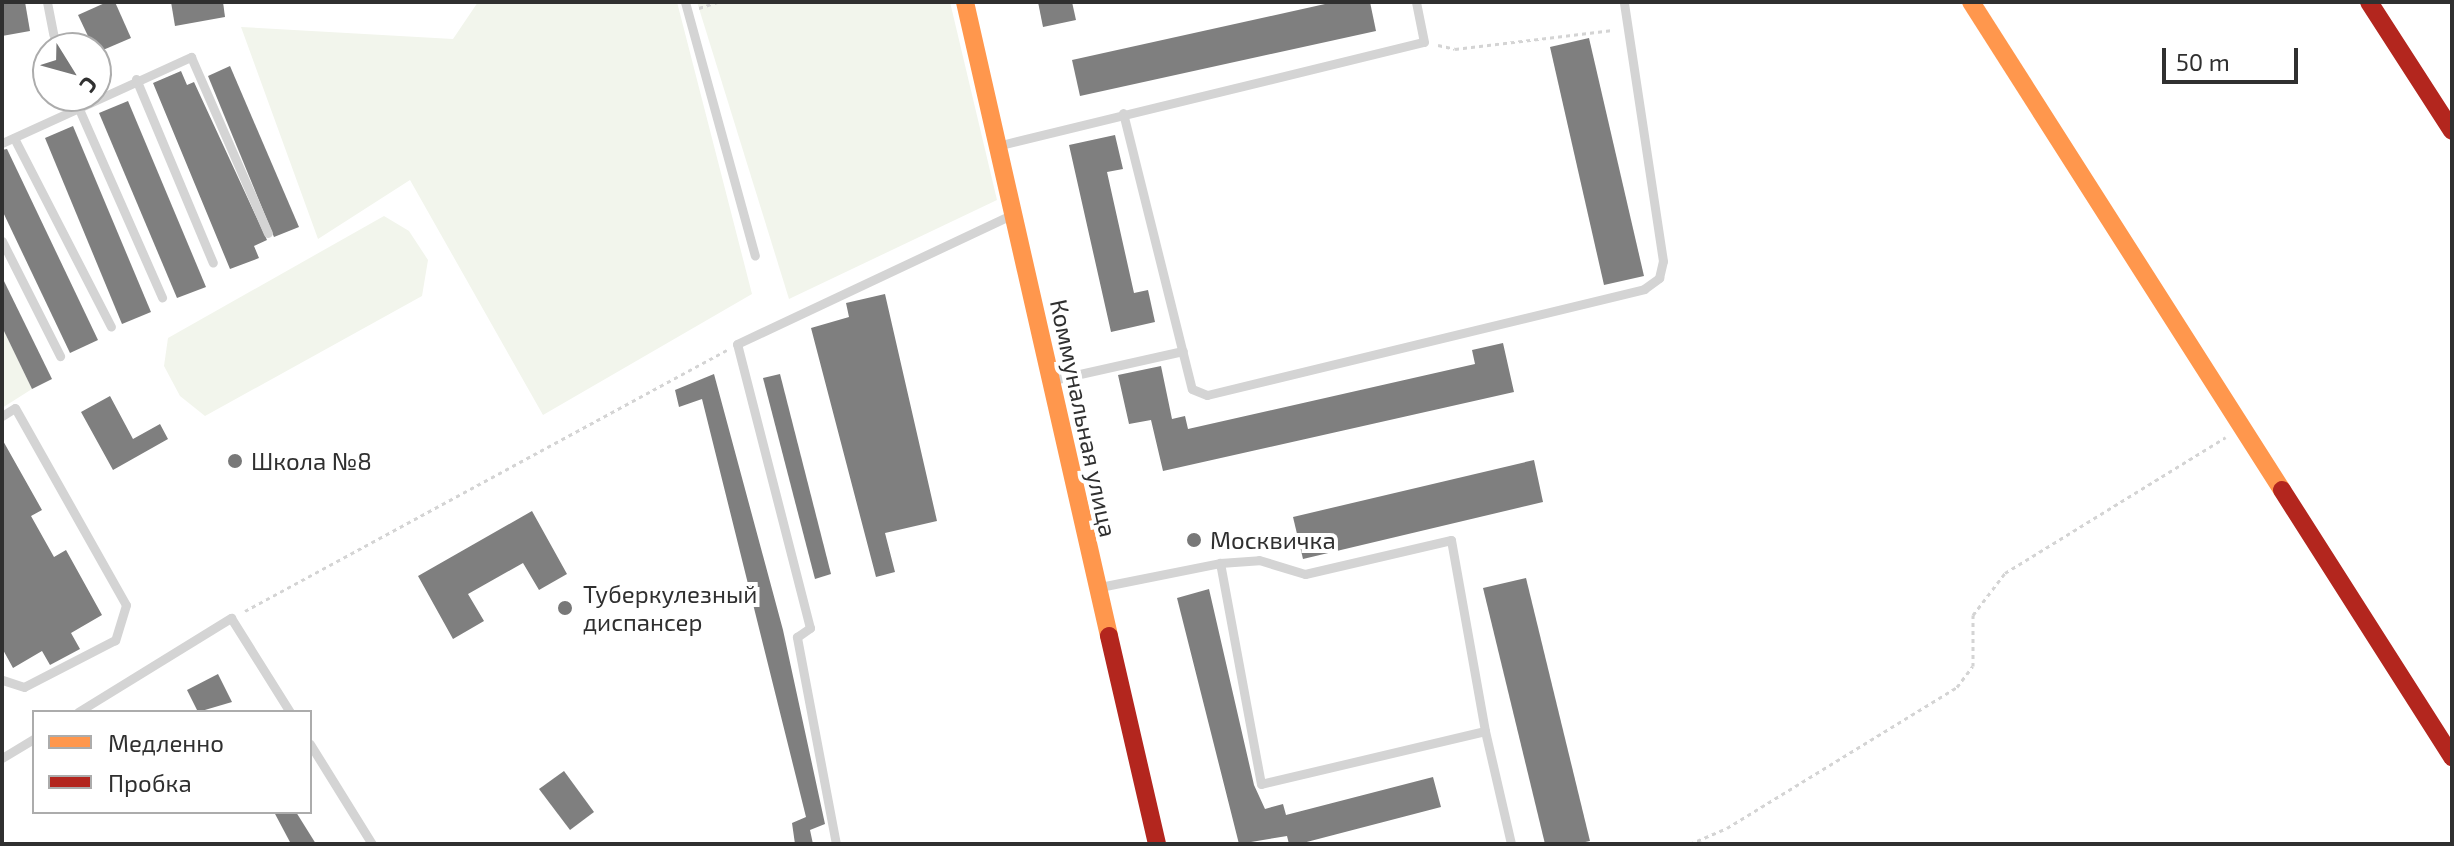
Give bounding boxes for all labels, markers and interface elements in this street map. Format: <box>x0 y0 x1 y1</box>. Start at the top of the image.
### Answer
north arrow <box>32 32 112 112</box>
scale bar <box>2166 32 2302 82</box>
text: 50 m <box>2176 47 2230 76</box>
text: С <box>75 72 104 98</box>
street label: Коммунальная улица <box>1045 296 1123 540</box>
place label: Школа №8 <box>251 447 372 475</box>
marker: Школа №8 <box>226 452 244 470</box>
place label: Москвичка <box>1210 526 1336 554</box>
marker: Москвичка <box>1185 531 1203 549</box>
place label: Туберкулезный диспансер <box>583 580 757 636</box>
marker: Туберкулезный диспансер <box>554 597 576 619</box>
legend <box>32 710 312 814</box>
text: Медленно <box>108 728 224 757</box>
text: Пробка <box>108 768 192 797</box>

